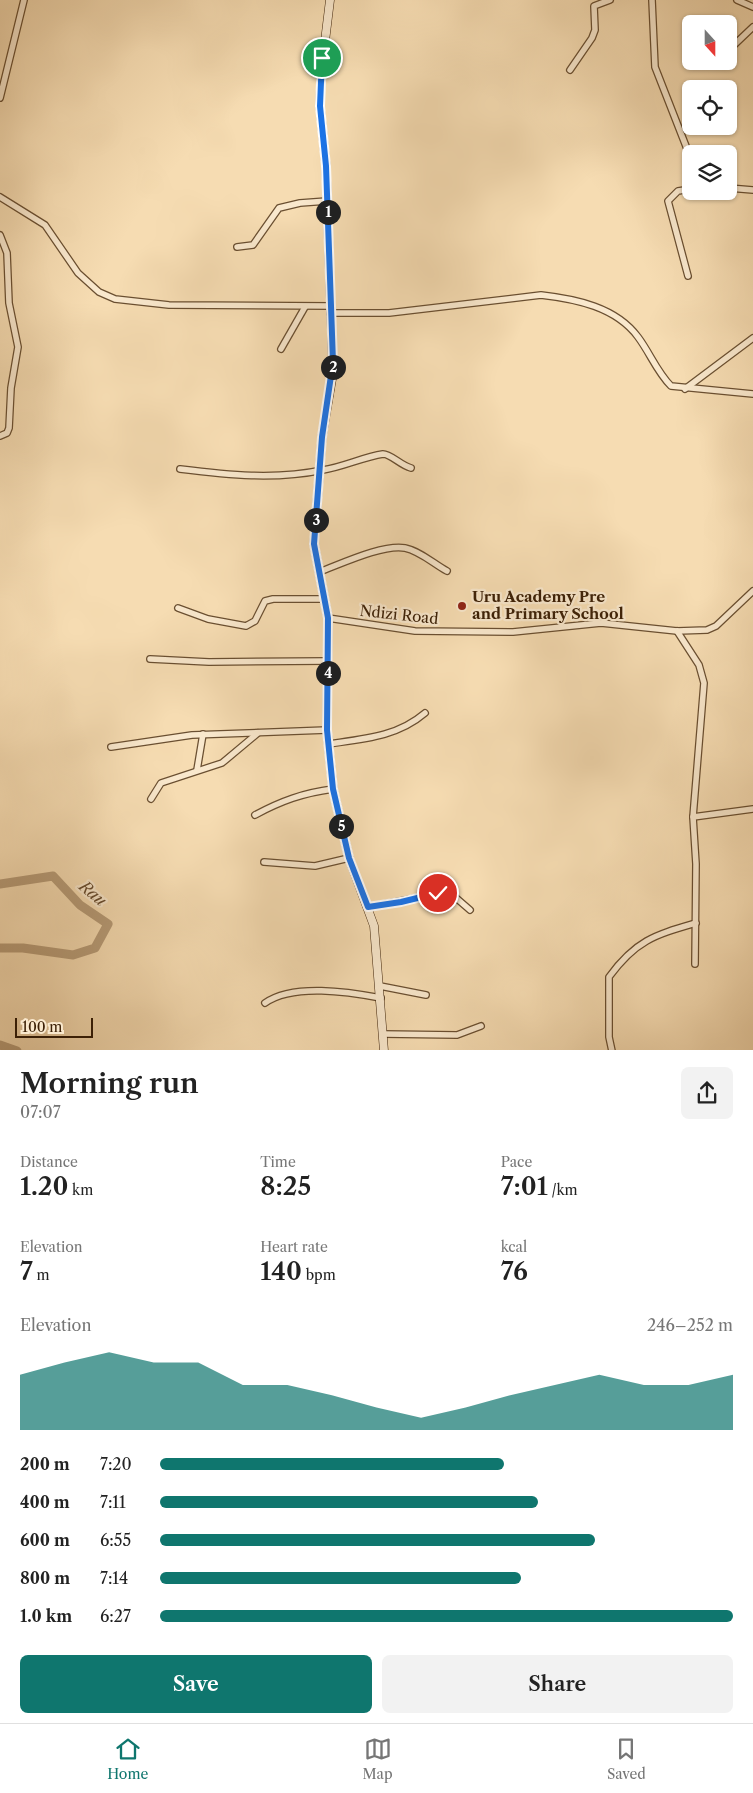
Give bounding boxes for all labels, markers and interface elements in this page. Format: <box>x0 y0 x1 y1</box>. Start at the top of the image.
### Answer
north arrow <box>682 15 738 70</box>
map controls <box>682 15 737 200</box>
pin <box>301 37 343 79</box>
icon: arrive <box>308 44 336 72</box>
button: locate <box>682 80 737 135</box>
button: layers <box>682 145 737 200</box>
pin: 1 <box>316 200 340 224</box>
text: 1 <box>325 203 332 221</box>
pin: 2 <box>320 354 346 380</box>
text: 2 <box>329 358 338 376</box>
pin: 3 <box>304 508 328 532</box>
text: 3 <box>313 511 320 529</box>
place label: Uru Academy Pre and Primary School <box>472 587 624 623</box>
marker: Uru Academy Pre and Primary School <box>456 600 468 612</box>
street label: Ndizi Road <box>359 601 439 628</box>
pin: 4 <box>316 660 340 686</box>
text: 4 <box>324 664 333 682</box>
pin: 5 <box>328 814 354 838</box>
text: 5 <box>338 817 345 835</box>
pin <box>417 872 459 914</box>
water label: Rau <box>74 875 111 911</box>
icon: check <box>424 879 452 907</box>
scale bar <box>15 1016 92 1039</box>
text: 100 m <box>22 1018 62 1036</box>
text: Morning run <box>20 1066 199 1100</box>
button: share <box>681 1067 733 1119</box>
text: 07:07 <box>20 1102 61 1122</box>
text: Distance <box>20 1153 78 1171</box>
text: Time <box>260 1153 296 1171</box>
text: Pace <box>501 1153 532 1171</box>
text: 1.20 <box>20 1171 68 1202</box>
text: 8:25 <box>260 1171 311 1202</box>
text: 7:01 <box>501 1171 548 1202</box>
text: km <box>68 1181 93 1199</box>
text: /km <box>548 1181 578 1199</box>
text: Elevation <box>20 1238 83 1256</box>
text: Heart rate <box>260 1238 328 1256</box>
text: kcal <box>501 1238 527 1256</box>
text: 7 <box>20 1256 33 1287</box>
text: 140 <box>260 1256 302 1287</box>
text: 76 <box>501 1256 528 1287</box>
text: m <box>33 1266 50 1284</box>
text: bpm <box>302 1266 336 1284</box>
text: Elevation <box>20 1315 91 1335</box>
text: 246–252 m <box>647 1315 733 1335</box>
text: 200 m <box>20 1454 70 1474</box>
text: 7:20 <box>100 1454 132 1474</box>
text: 400 m <box>20 1492 70 1512</box>
text: 7:11 <box>100 1492 126 1512</box>
text: 600 m <box>20 1530 70 1550</box>
text: 6:55 <box>100 1530 131 1550</box>
text: 800 m <box>20 1568 70 1588</box>
text: 7:14 <box>100 1568 128 1588</box>
text: 1.0 km <box>20 1606 72 1626</box>
text: 6:27 <box>100 1606 131 1626</box>
button: Save <box>20 1655 372 1713</box>
button: Share <box>382 1655 733 1713</box>
tab: Home <box>107 1735 148 1783</box>
tab: Map <box>363 1735 393 1783</box>
tab: Saved <box>607 1735 646 1783</box>

